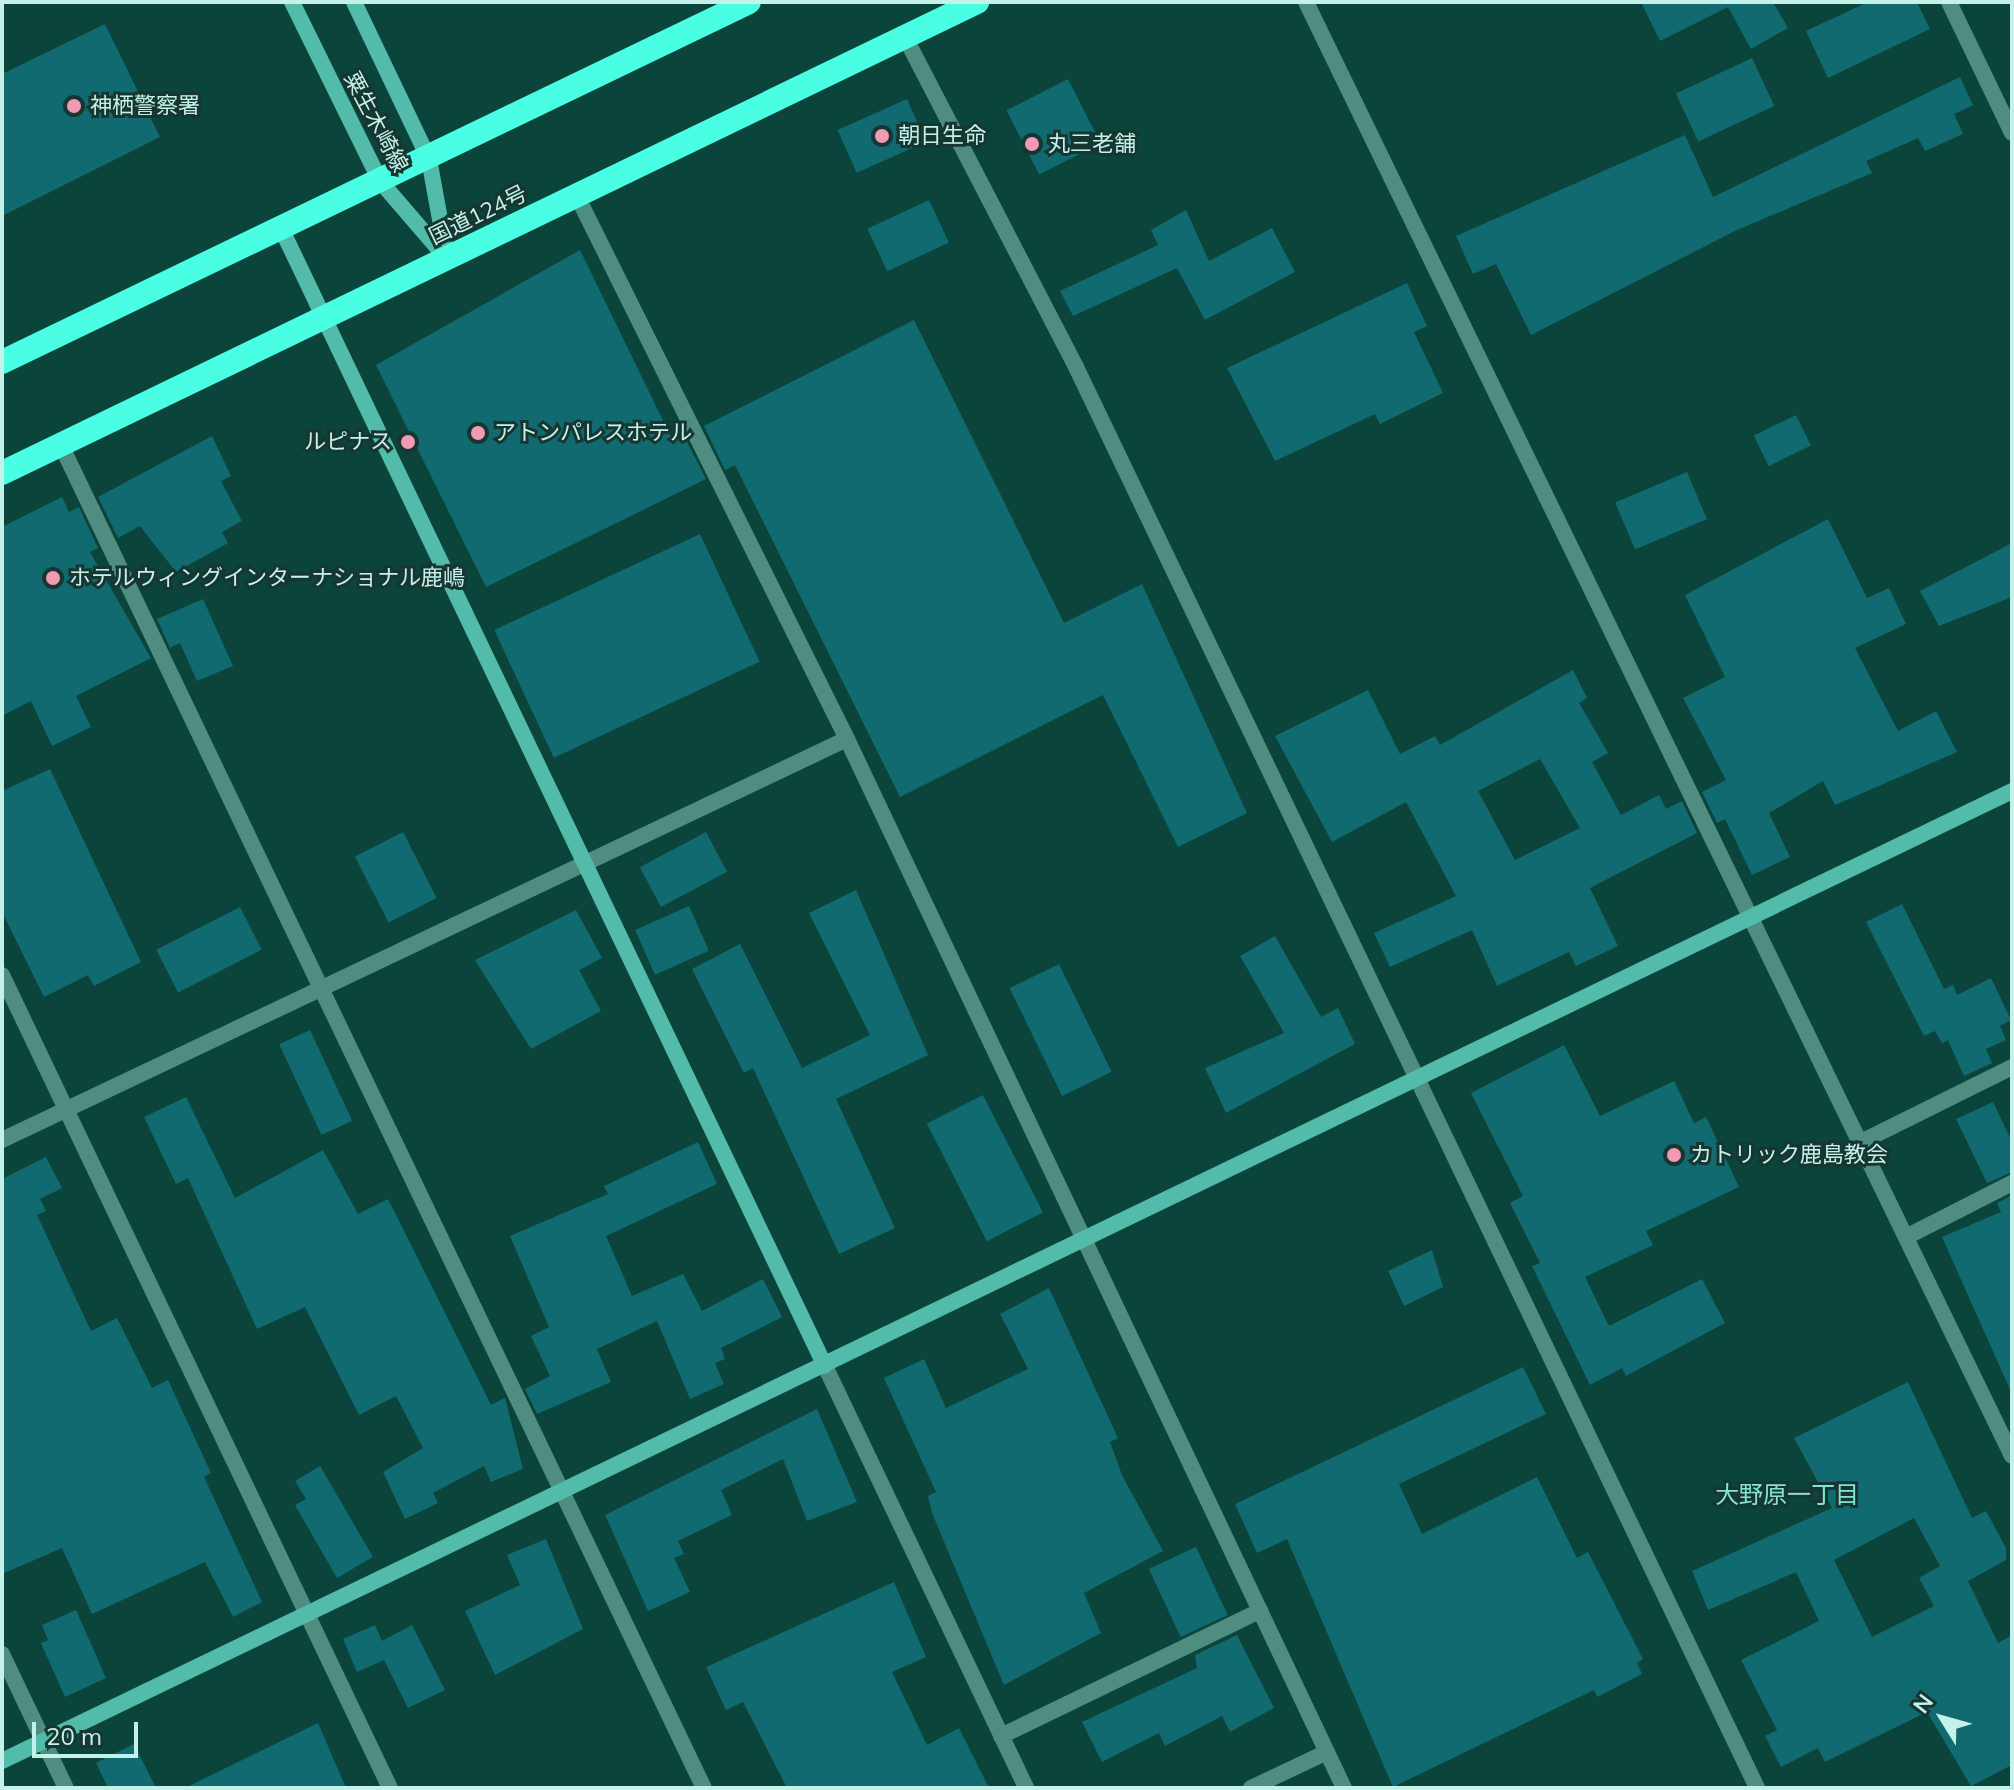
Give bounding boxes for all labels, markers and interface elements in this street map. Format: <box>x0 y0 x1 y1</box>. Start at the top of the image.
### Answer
street label: 粟生木崎線 <box>339 67 413 177</box>
place label: 神栖警察署 <box>90 93 200 119</box>
marker: 神栖警察署 <box>65 97 83 115</box>
place label: 朝日生命 <box>898 123 986 149</box>
marker: 朝日生命 <box>873 127 891 145</box>
place label: 丸三老舗 <box>1048 131 1136 157</box>
marker: 丸三老舗 <box>1023 135 1041 153</box>
street label: 国道124号 <box>425 180 531 250</box>
place label: アトンパレスホテル <box>494 420 692 446</box>
marker: アトンパレスホテル <box>469 424 487 442</box>
place label: ルピナス <box>304 429 392 455</box>
marker: ルピナス <box>399 433 417 451</box>
place label: ホテルウィングインターナショナル鹿嶋 <box>69 565 465 591</box>
marker: ホテルウィングインターナショナル鹿嶋 <box>44 569 62 587</box>
place label: カトリック鹿島教会 <box>1690 1142 1888 1168</box>
marker: カトリック鹿島教会 <box>1665 1146 1683 1164</box>
district label: 大野原一丁目 <box>1715 1481 1859 1509</box>
north arrow <box>1902 1678 1982 1758</box>
text: N <box>1907 1688 1939 1719</box>
scale bar <box>36 1706 142 1756</box>
text: 20 m <box>46 1721 102 1751</box>

